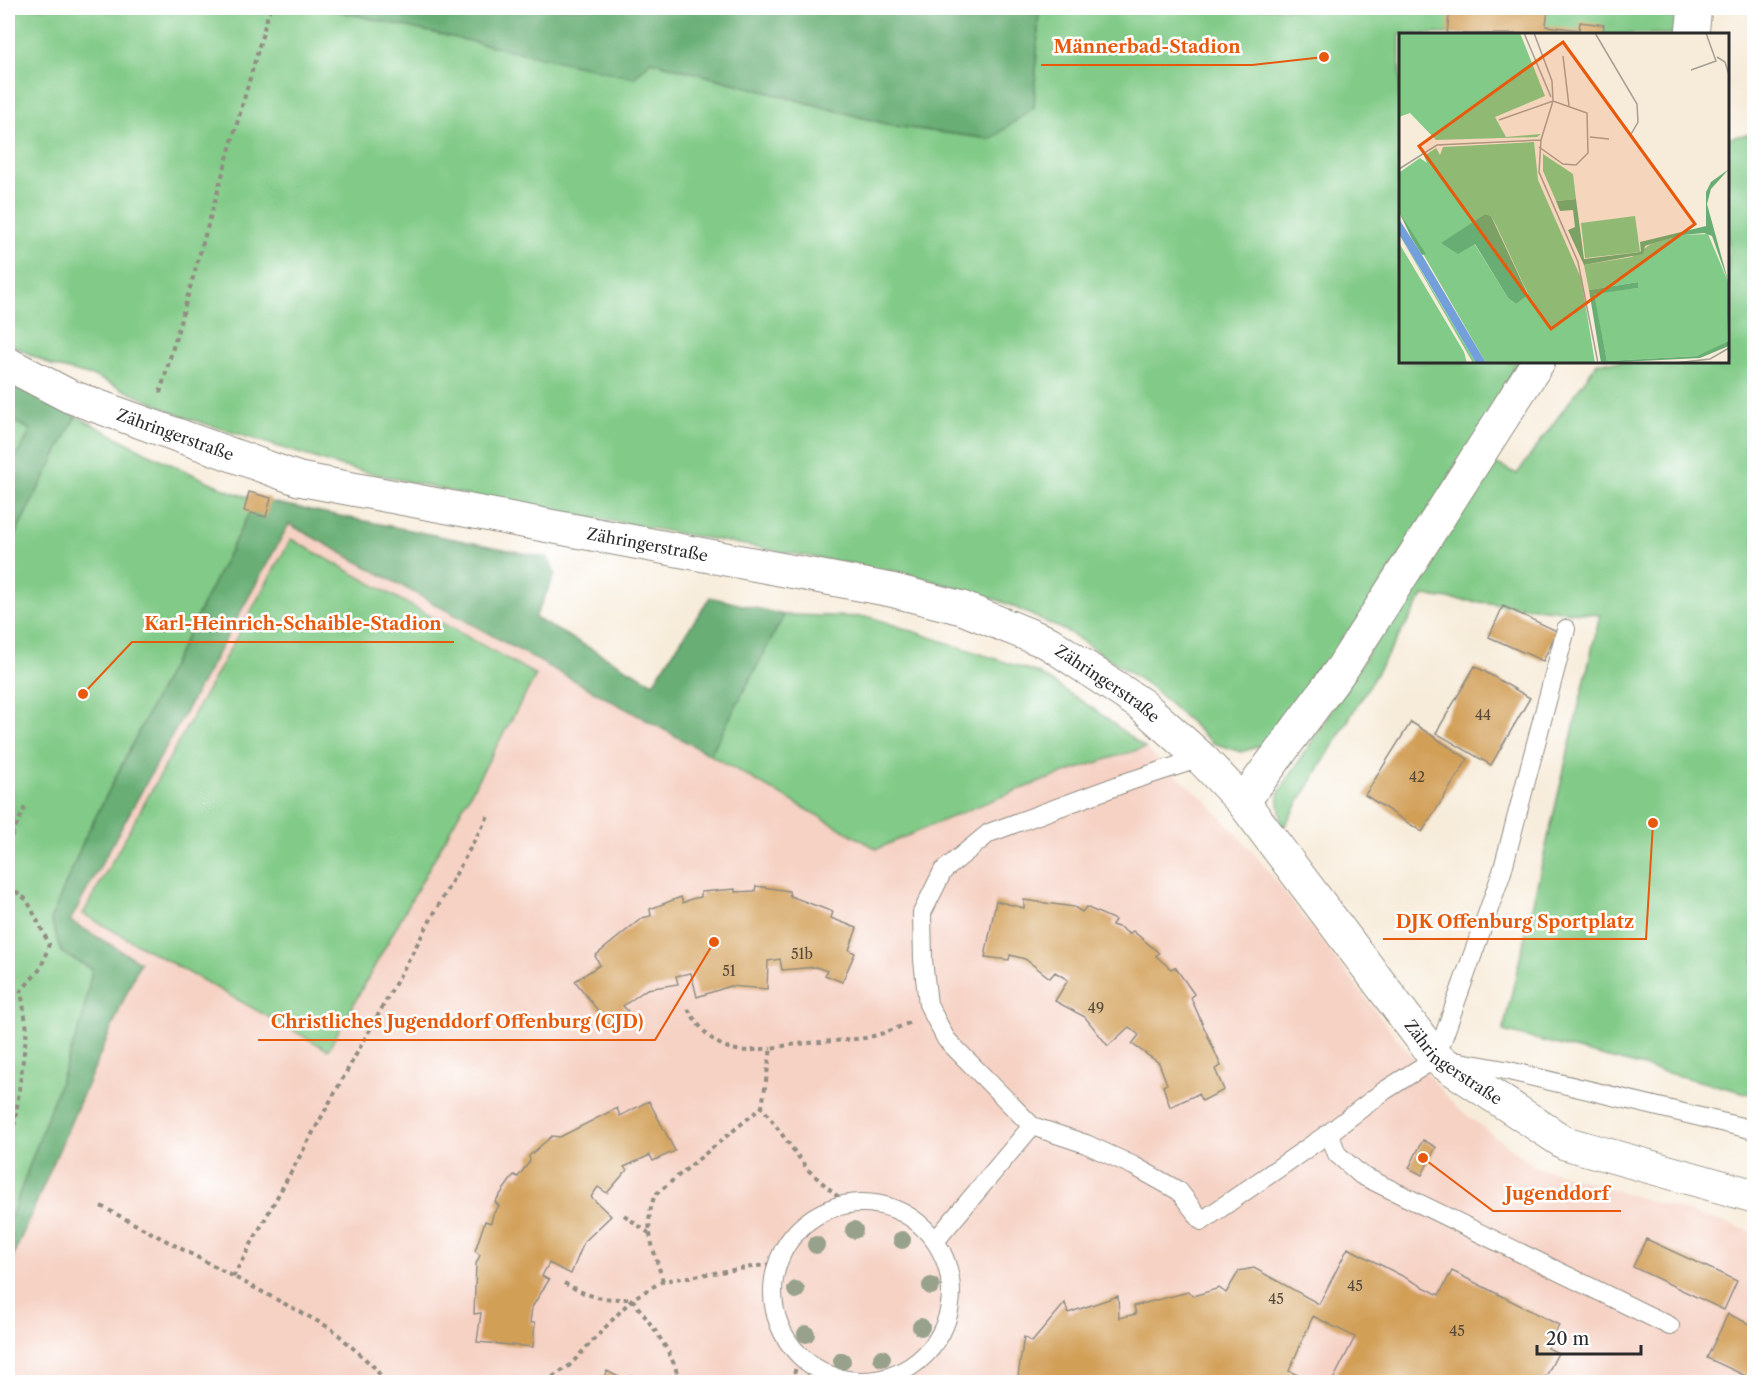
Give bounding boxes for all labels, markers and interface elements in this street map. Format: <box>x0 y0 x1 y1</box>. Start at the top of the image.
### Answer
callout: Männerbad-Stadion <box>1041 29 1252 65</box>
inset map <box>1399 33 1729 363</box>
text: Männerbad-Stadion <box>1053 36 1241 58</box>
street label: Zähringerstraße <box>114 404 237 465</box>
street label: Zähringerstraße <box>585 523 710 565</box>
callout: Karl-Heinrich-Schaible-Stadion <box>132 606 454 642</box>
text: Karl-Heinrich-Schaible-Stadion <box>144 613 442 635</box>
street label: Zähringerstraße <box>1052 640 1164 726</box>
house number: 44 <box>1475 706 1491 724</box>
house number: 42 <box>1409 768 1425 786</box>
callout: DJK Offenburg Sportplatz <box>1383 903 1646 939</box>
text: DJK Offenburg Sportplatz <box>1396 911 1634 933</box>
house number: 51b <box>791 945 813 963</box>
house number: 51 <box>722 962 736 980</box>
house number: 49 <box>1088 999 1104 1017</box>
callout: Christliches Jugenddorf Offenburg (CJD) <box>258 1004 655 1040</box>
text: Christliches Jugenddorf Offenburg (CJD) <box>271 1011 643 1033</box>
street label: Zähringerstraße <box>1401 1016 1506 1109</box>
callout: Jugenddorf <box>1493 1175 1621 1211</box>
text: Jugenddorf <box>1502 1183 1611 1205</box>
house number: 45 <box>1347 1277 1363 1295</box>
house number: 45 <box>1268 1290 1284 1308</box>
scale bar <box>1537 1318 1640 1356</box>
house number: 45 <box>1449 1322 1465 1340</box>
text: 20 m <box>1546 1328 1590 1350</box>

